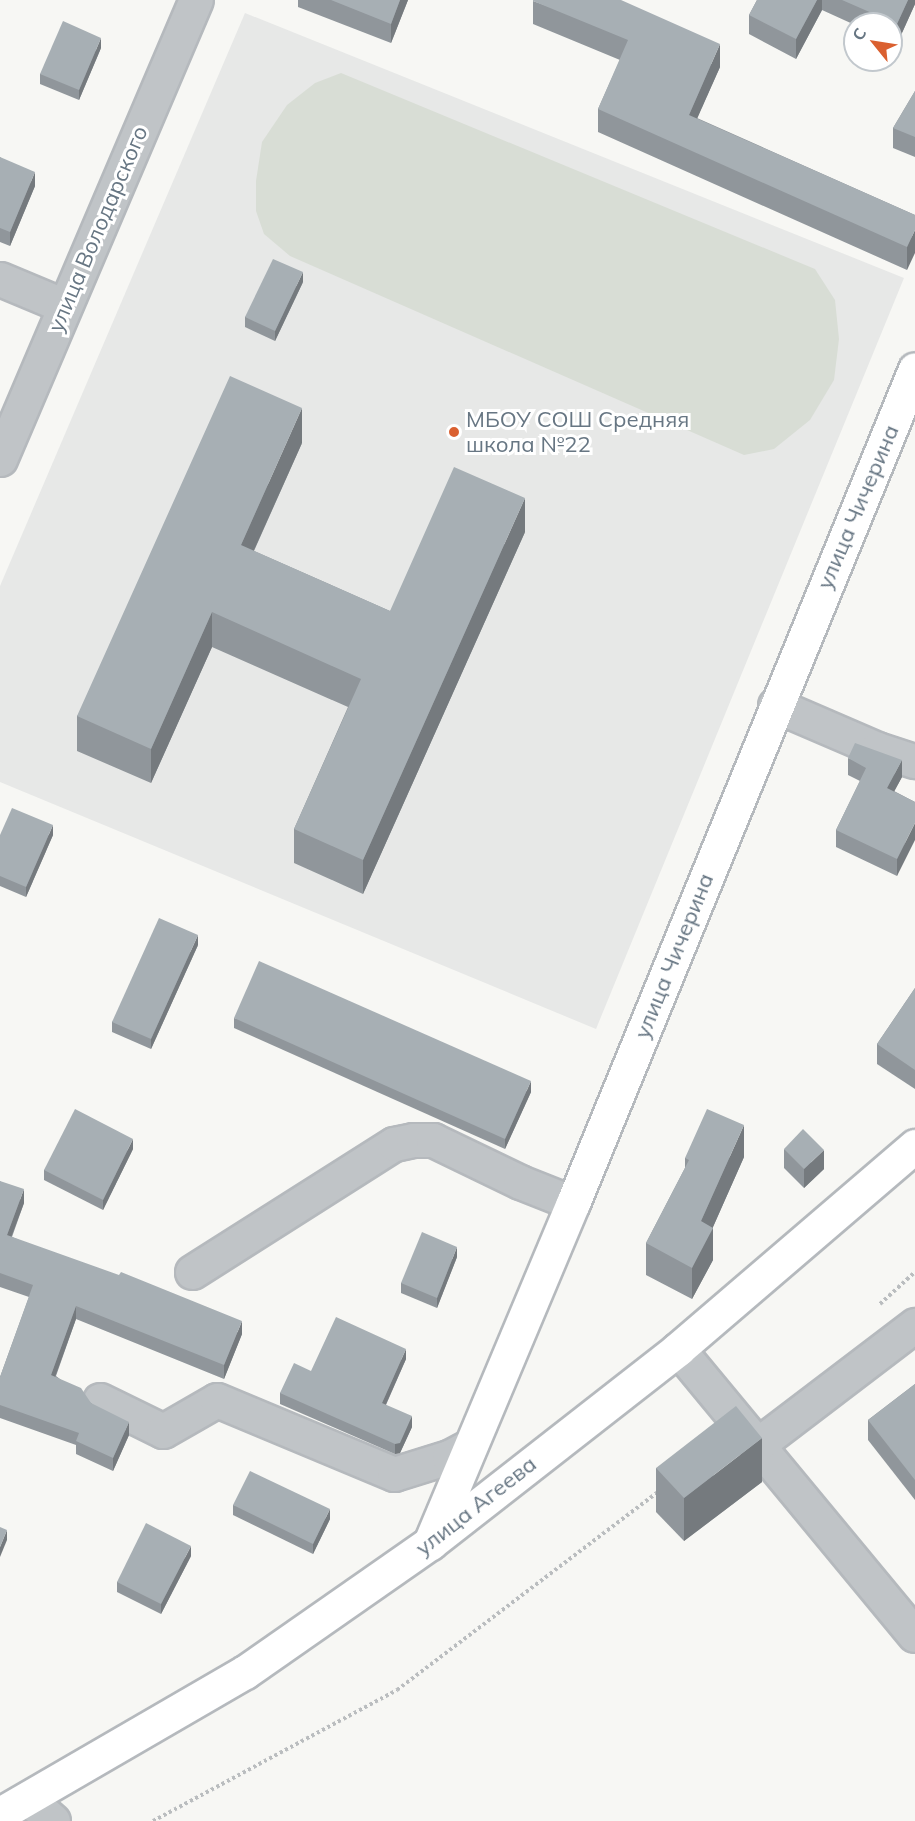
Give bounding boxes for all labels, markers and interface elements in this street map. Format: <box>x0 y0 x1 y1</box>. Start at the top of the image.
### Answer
north arrow <box>843 12 903 72</box>
text: С <box>848 24 871 44</box>
street label: улица Володарского <box>43 122 153 336</box>
place label: МБОУ СОШ Средняя школа №22 <box>466 406 689 458</box>
street label: улица Чичерина <box>811 421 905 593</box>
marker: МБОУ СОШ Средняя школа №22 <box>447 425 461 439</box>
street label: улица Чичерина <box>629 870 719 1042</box>
street label: улица Агеева <box>410 1451 542 1561</box>

